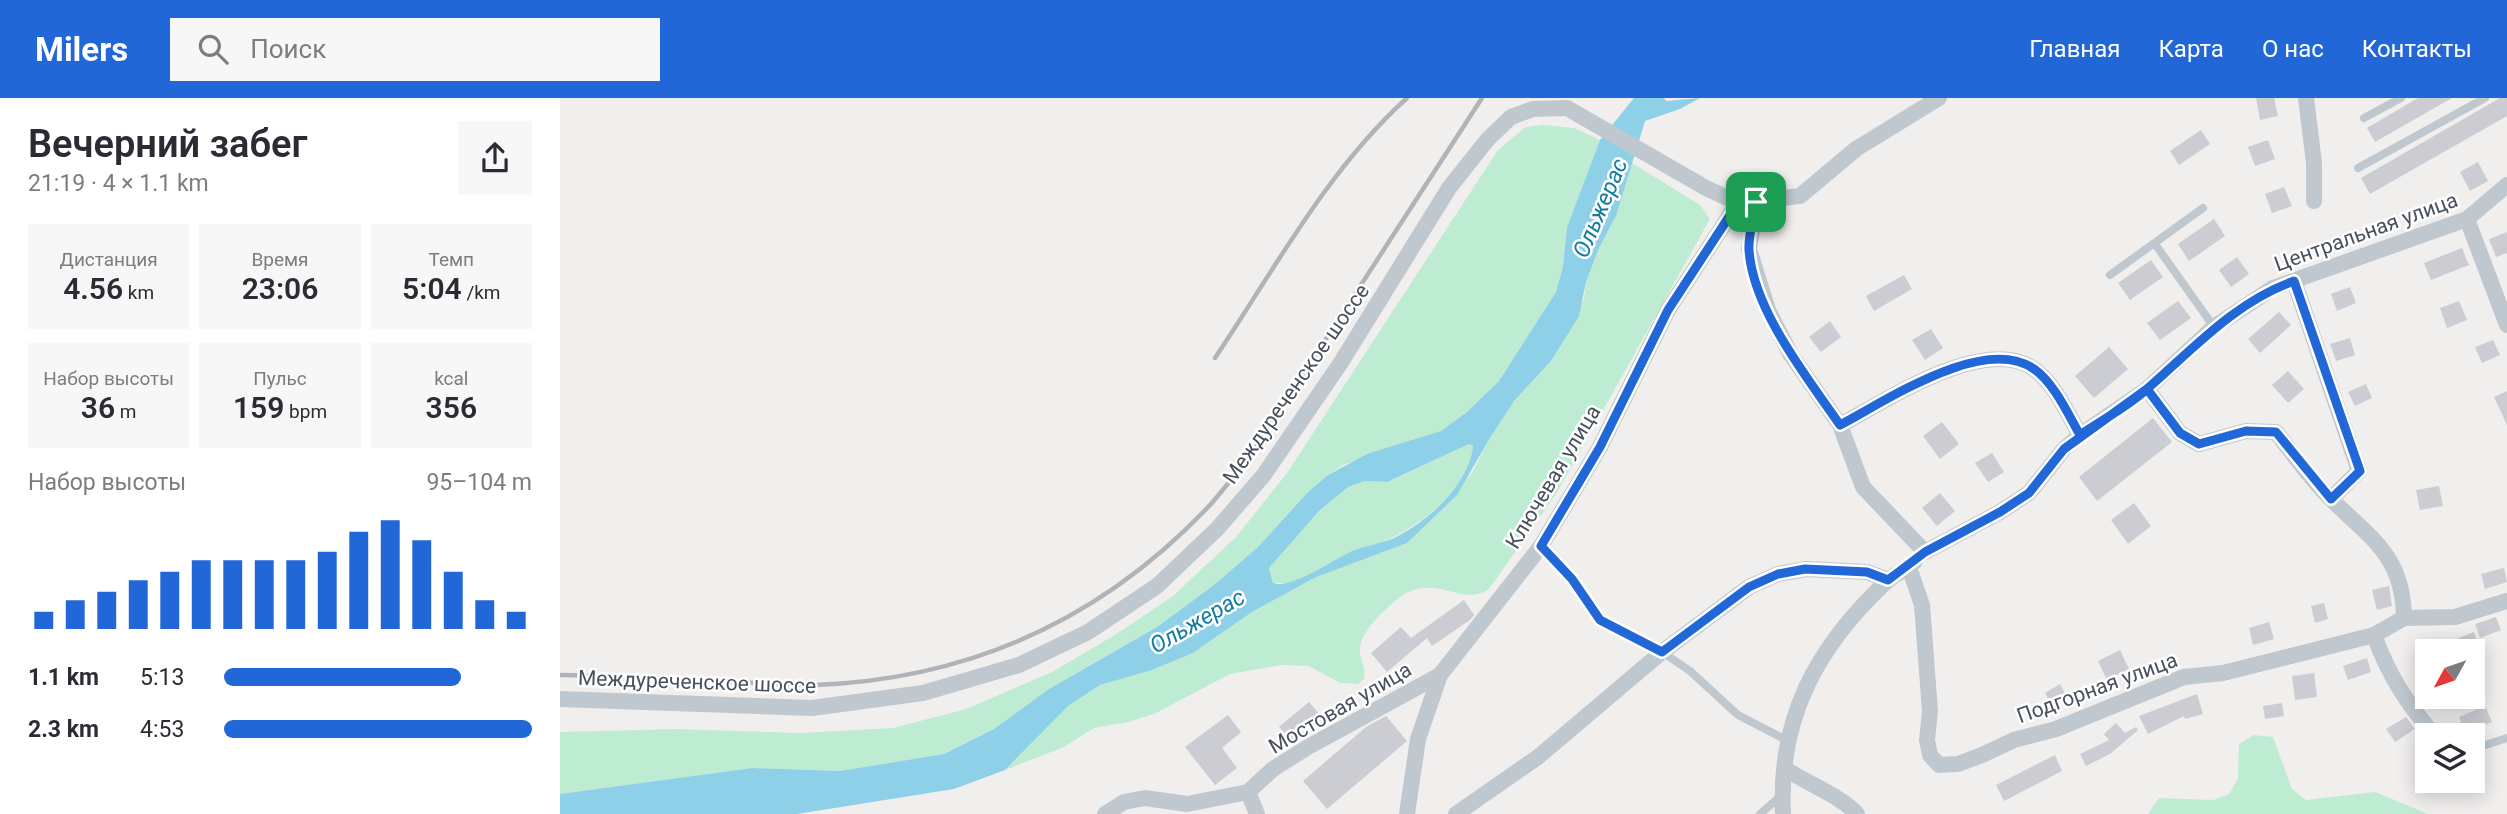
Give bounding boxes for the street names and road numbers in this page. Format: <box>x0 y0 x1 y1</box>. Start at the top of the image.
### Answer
street label: Центральная улица <box>2271 188 2461 276</box>
street label: Междуреченское шоссе <box>1218 280 1374 488</box>
street label: Ключевая улица <box>1501 401 1605 553</box>
street label: Подгорная улица <box>2013 648 2181 728</box>
street label: Мостовая улица <box>1264 657 1416 759</box>
street label: Междуреченское шоссе <box>577 666 817 698</box>

